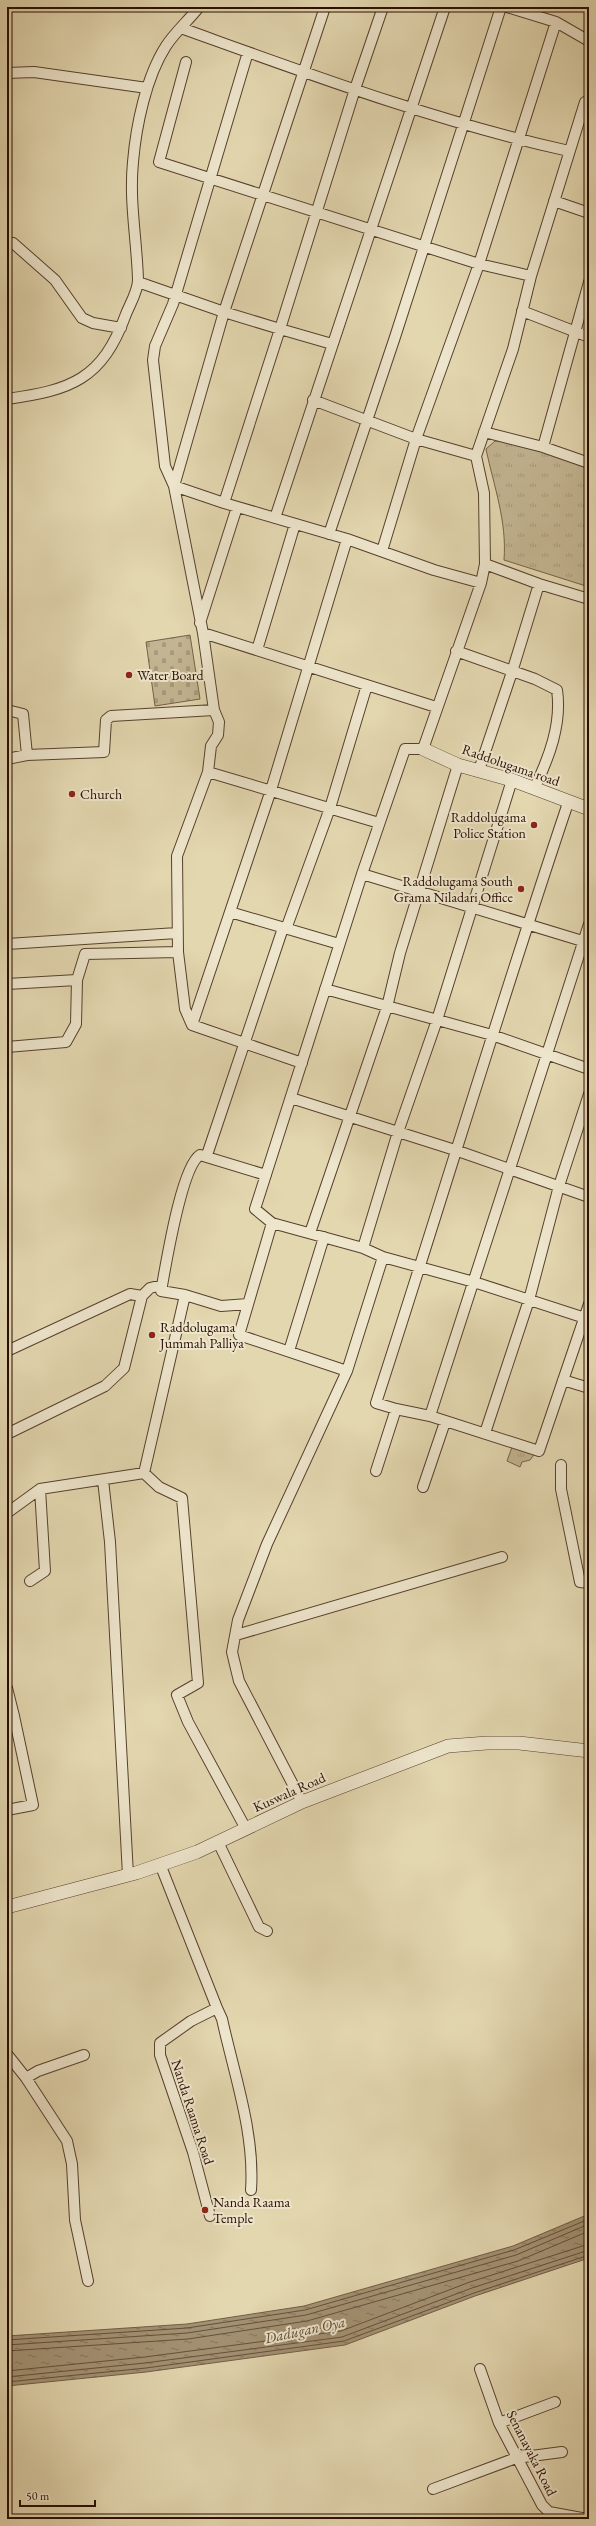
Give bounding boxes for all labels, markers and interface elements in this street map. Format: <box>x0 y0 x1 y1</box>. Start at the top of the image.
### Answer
place label: Water Board <box>137 666 204 684</box>
marker: Water Board <box>124 670 134 680</box>
street label: Raddolugama road <box>460 740 563 790</box>
place label: Church <box>80 785 122 803</box>
marker: Church <box>67 789 77 799</box>
place label: Raddolugama Police Station <box>451 808 527 842</box>
marker: Raddolugama Police Station <box>529 820 539 830</box>
place label: Raddolugama South Grama Niladari Office <box>394 872 514 906</box>
marker: Raddolugama South Grama Niladari Office <box>516 884 526 894</box>
place label: Raddolugama Jummah Palliya <box>159 1318 244 1352</box>
marker: Raddolugama Jummah Palliya <box>147 1330 157 1340</box>
street label: Kuswala Road <box>250 1768 329 1816</box>
street label: Nanda Raama Road <box>168 2057 219 2168</box>
place label: Nanda Raama Temple <box>213 2193 291 2227</box>
marker: Nanda Raama Temple <box>200 2205 210 2215</box>
water label: Dadugan Oya <box>262 2312 347 2348</box>
street label: Senanayaka Road <box>503 2407 562 2500</box>
scale bar <box>20 2482 95 2508</box>
text: 50 m <box>26 2488 50 2504</box>

